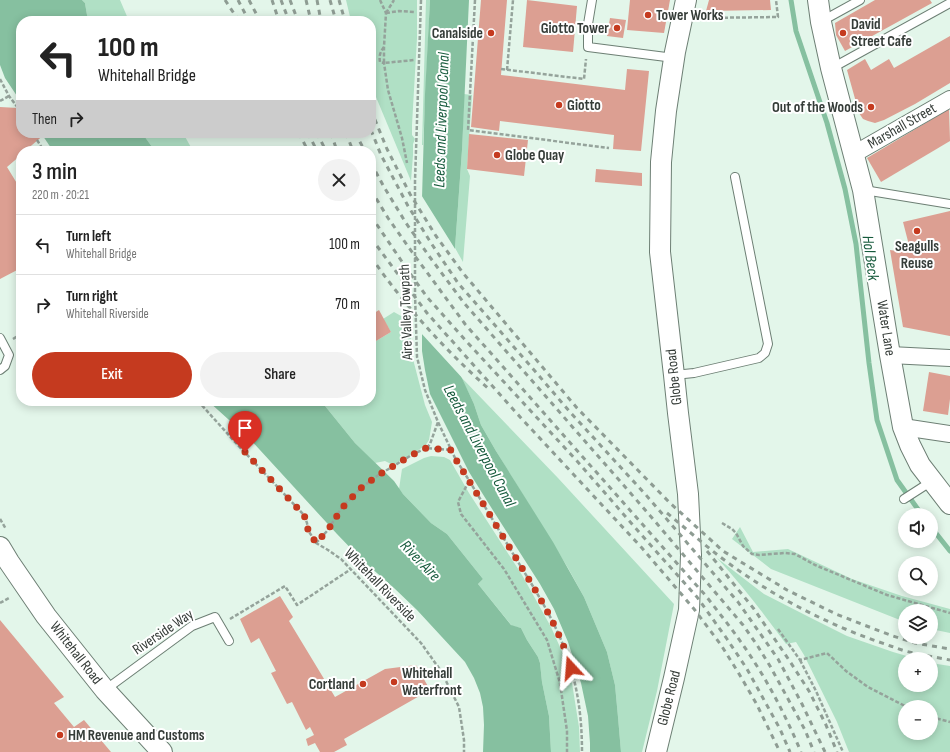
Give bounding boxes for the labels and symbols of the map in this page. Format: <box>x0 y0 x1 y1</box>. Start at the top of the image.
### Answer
place label: Tower Works <box>656 6 724 25</box>
marker: Tower Works <box>643 10 653 20</box>
place label: David Street Cafe <box>851 15 912 51</box>
place label: Giotto Tower <box>541 19 609 38</box>
marker: Giotto Tower <box>612 23 622 33</box>
place label: Canalside <box>432 24 483 43</box>
marker: Canalside <box>486 28 496 38</box>
marker: David Street Cafe <box>838 28 848 38</box>
water label: Leeds and Liverpool Canal <box>430 51 454 188</box>
place label: Giotto <box>567 96 601 115</box>
place label: Out of the Woods <box>772 98 863 117</box>
street label: Marshall Street <box>864 99 940 153</box>
marker: Giotto <box>554 100 564 110</box>
marker: Out of the Woods <box>866 102 876 112</box>
place label: Globe Quay <box>505 146 565 165</box>
marker: Globe Quay <box>492 150 502 160</box>
marker: Seagulls Reuse <box>912 226 922 236</box>
water label: Hol Beck <box>857 234 883 283</box>
place label: Seagulls Reuse <box>895 237 939 273</box>
street label: Aire Valley Towpath <box>395 264 417 361</box>
street label: Water Lane <box>872 299 900 357</box>
street label: Globe Road <box>662 348 686 406</box>
water label: Leeds and Liverpool Canal <box>439 382 520 511</box>
pin <box>228 411 262 452</box>
water label: River Aire <box>396 537 444 585</box>
street label: Whitehall Riverside <box>340 544 420 626</box>
street label: Riverside Way <box>129 605 197 659</box>
street label: Whitehall Road <box>46 618 106 688</box>
position arrow <box>550 647 592 689</box>
place label: Whitehall Waterfront <box>402 664 462 700</box>
street label: Globe Road <box>653 668 685 728</box>
place label: Cortland <box>309 675 355 694</box>
marker: Whitehall Waterfront <box>389 677 399 687</box>
marker: Cortland <box>358 679 368 689</box>
place label: HM Revenue and Customs <box>68 726 205 745</box>
marker: HM Revenue and Customs <box>55 730 65 740</box>

